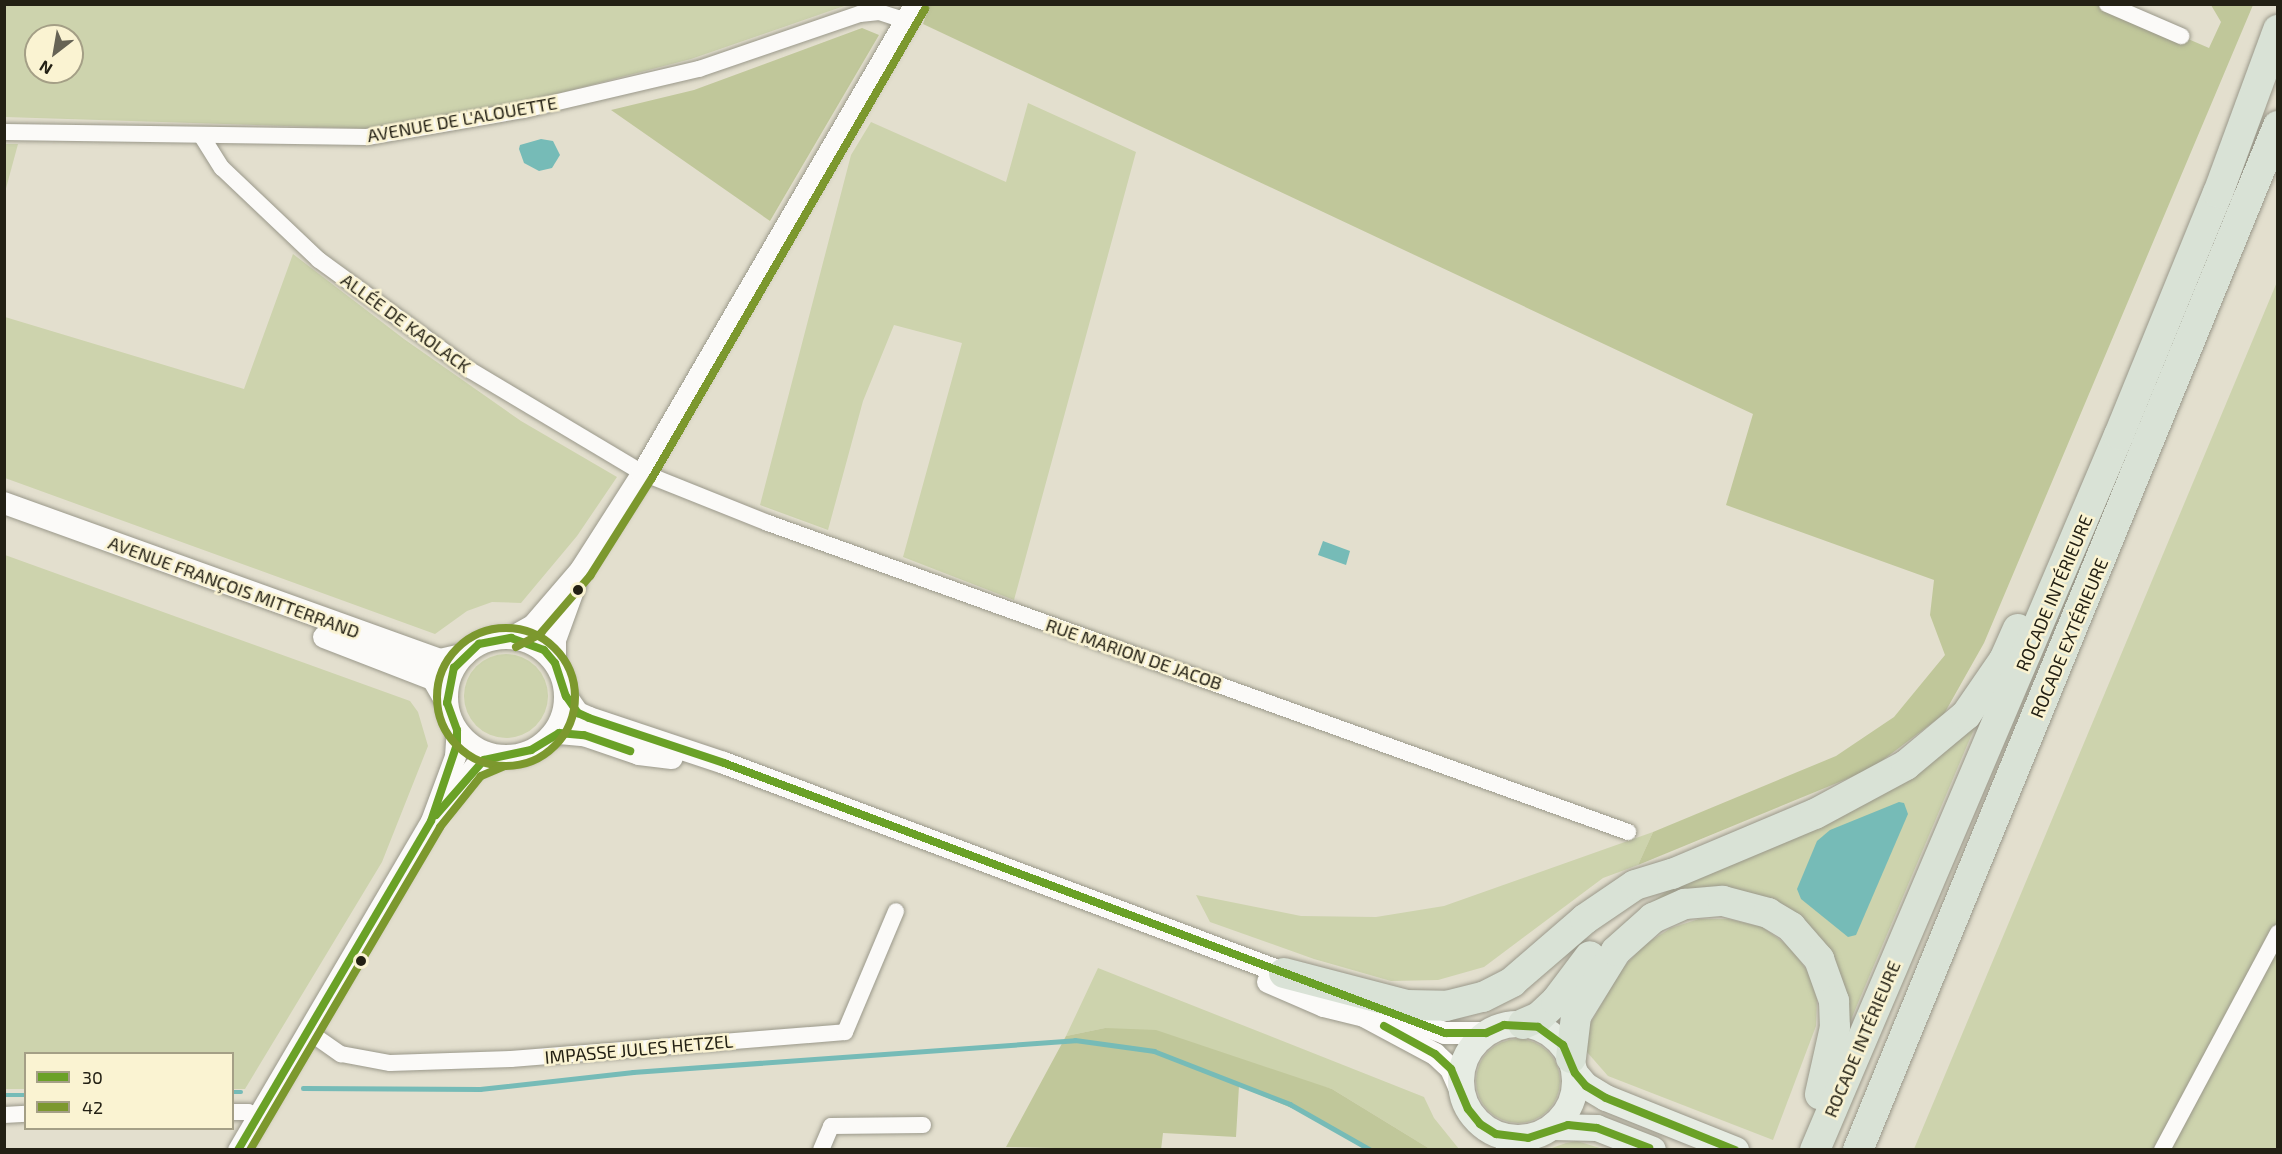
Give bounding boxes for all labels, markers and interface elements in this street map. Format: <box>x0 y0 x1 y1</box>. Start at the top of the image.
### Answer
north arrow <box>24 24 84 84</box>
text: N <box>36 57 55 79</box>
street label: AVENUE DE L'ALOUETTE <box>365 92 559 146</box>
street label: ALLÉE DE KAOLACK <box>337 269 475 377</box>
street label: ROCADE INTÉRIEURE <box>2011 512 2097 674</box>
street label: AVENUE FRANÇOIS MITTERRAND <box>106 531 362 643</box>
street label: ROCADE EXTÉRIEURE <box>2026 555 2112 721</box>
unlabelled marker <box>572 584 584 596</box>
street label: RUE MARION DE JACOB <box>1043 614 1225 694</box>
unlabelled marker <box>355 955 367 967</box>
street label: ROCADE INTÉRIEURE <box>1819 958 1905 1120</box>
street label: IMPASSE JULES HETZEL <box>544 1030 734 1068</box>
legend <box>24 1052 234 1130</box>
text: 30 <box>82 1066 103 1088</box>
text: 42 <box>82 1096 103 1118</box>

